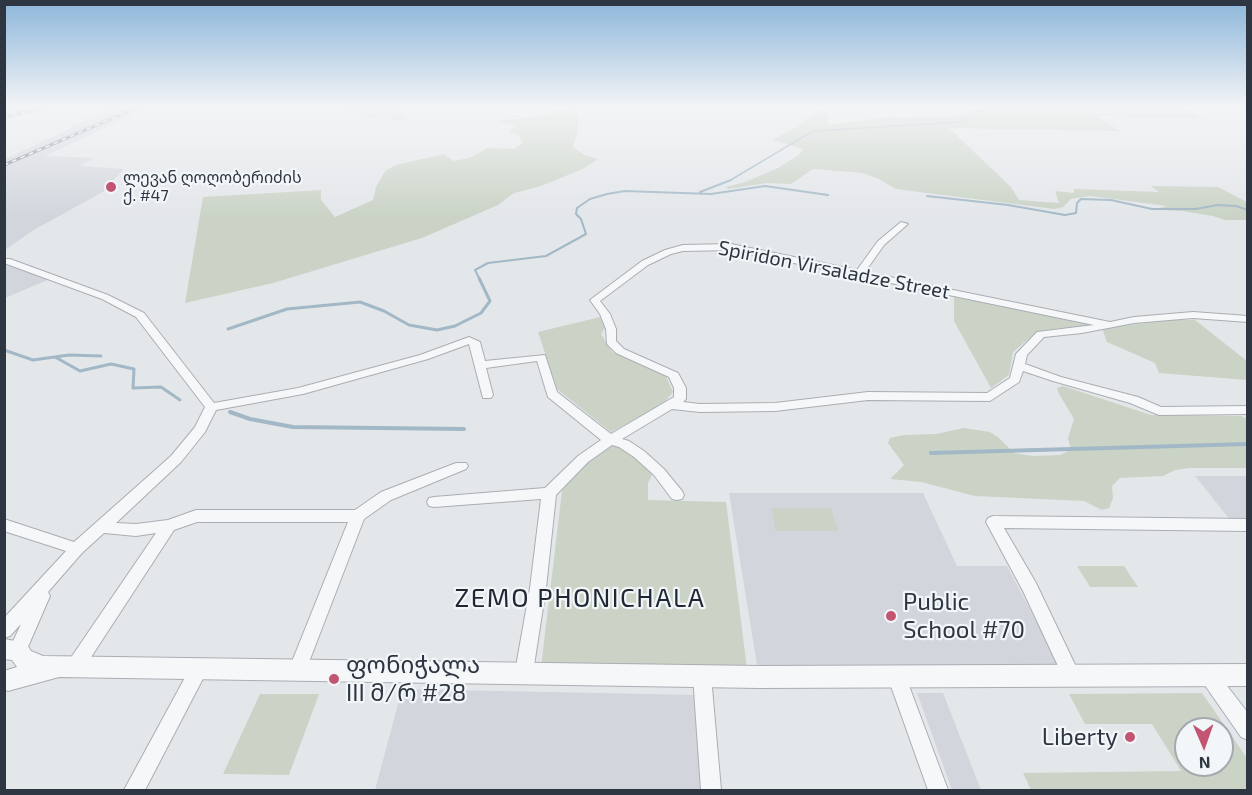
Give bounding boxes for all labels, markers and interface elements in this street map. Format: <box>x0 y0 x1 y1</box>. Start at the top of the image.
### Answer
place label: ლევან ღოღობერიძის ქ. #47 <box>123 168 302 206</box>
marker: ლევან ღოღობერიძის ქ. #47 <box>104 180 118 194</box>
street label: Spiridon Virsaladze Street <box>716 236 952 304</box>
district label: ZEMO PHONICHALA <box>455 582 705 614</box>
place label: Public School #70 <box>903 588 1025 644</box>
marker: Public School #70 <box>884 609 898 623</box>
place label: ფონიჭალა III მ/რ #28 <box>346 651 480 707</box>
marker: ფონიჭალა III მ/რ #28 <box>327 672 341 686</box>
north arrow <box>1174 717 1234 777</box>
place label: Liberty <box>1042 723 1118 751</box>
marker: Liberty <box>1123 730 1137 744</box>
text: N <box>1198 754 1211 773</box>

